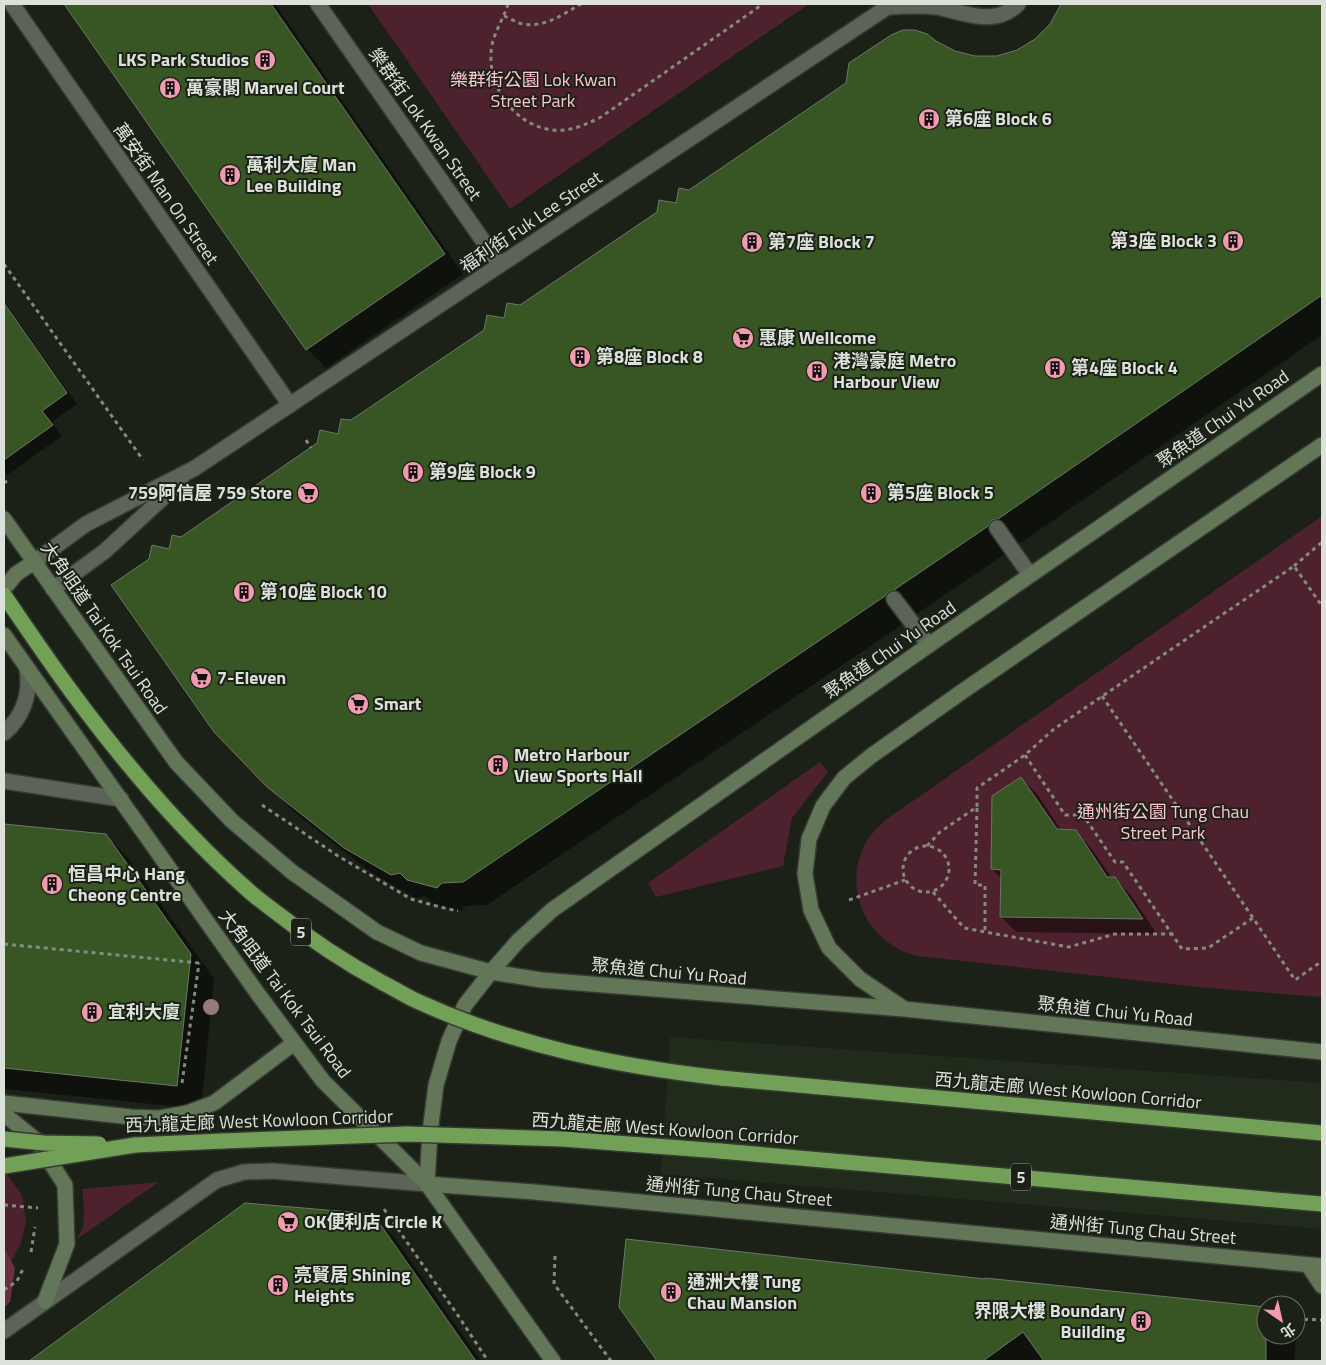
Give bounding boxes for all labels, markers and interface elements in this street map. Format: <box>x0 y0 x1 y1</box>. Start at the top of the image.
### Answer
street label: 樂群街 Lok Kwan Street <box>362 42 489 206</box>
place label: LKS Park Studios <box>118 46 249 73</box>
building icon: LKS Park Studios <box>253 48 277 72</box>
park label: 樂群街公園 Lok Kwan Street Park <box>450 66 616 114</box>
place label: 萬豪閣 Marvel Court <box>186 74 345 101</box>
building icon: 萬豪閣 Marvel Court <box>158 76 182 100</box>
place label: 第6座 Block 6 <box>945 105 1052 132</box>
building icon: 第6座 Block 6 <box>917 107 941 131</box>
street label: 萬安街 Man On Street <box>107 117 226 271</box>
place label: 萬利大廈 Man Lee Building <box>246 151 357 199</box>
building icon: 萬利大廈 Man Lee Building <box>218 163 242 187</box>
street label: 福利街 Fuk Lee Street <box>454 164 608 279</box>
place label: 第3座 Block 3 <box>1110 227 1217 254</box>
place label: 第7座 Block 7 <box>768 228 875 255</box>
building icon: 第3座 Block 3 <box>1221 229 1245 253</box>
building icon: 第7座 Block 7 <box>740 230 764 254</box>
place label: 惠康 Wellcome <box>759 324 876 351</box>
supermarket icon: 惠康 Wellcome <box>731 326 755 350</box>
place label: 第8座 Block 8 <box>596 343 703 370</box>
building icon: 第8座 Block 8 <box>568 345 592 369</box>
place label: 港灣豪庭 Metro Harbour View <box>833 347 956 395</box>
place label: 第4座 Block 4 <box>1071 354 1178 381</box>
building icon: 第4座 Block 4 <box>1043 356 1067 380</box>
building icon: 港灣豪庭 Metro Harbour View <box>805 359 829 383</box>
street label: 聚魚道 Chui Yu Road <box>1151 363 1294 474</box>
place label: 第9座 Block 9 <box>429 458 536 485</box>
building icon: 第9座 Block 9 <box>401 460 425 484</box>
place label: 759阿信屋 759 Store <box>128 479 292 506</box>
place label: 第5座 Block 5 <box>887 479 994 506</box>
supermarket icon: 759阿信屋 759 Store <box>296 481 320 505</box>
building icon: 第5座 Block 5 <box>859 481 883 505</box>
street label: 大角咀道 Tai Kok Tsui Road <box>34 536 174 720</box>
place label: 第10座 Block 10 <box>260 578 387 605</box>
building icon: 第10座 Block 10 <box>232 580 256 604</box>
street label: 聚魚道 Chui Yu Road <box>818 594 961 705</box>
place label: 7-Eleven <box>217 664 286 691</box>
supermarket icon: 7-Eleven <box>189 666 213 690</box>
place label: Smart <box>374 690 422 717</box>
supermarket icon: Smart <box>346 692 370 716</box>
place label: Metro Harbour View Sports Hall <box>514 741 643 789</box>
building icon: Metro Harbour View Sports Hall <box>486 753 510 777</box>
park label: 通州街公園 Tung Chau Street Park <box>1077 798 1249 846</box>
place label: 恒昌中心 Hang Cheong Centre <box>68 860 185 908</box>
building icon: 恒昌中心 Hang Cheong Centre <box>40 872 64 896</box>
street label: 大角咀道 Tai Kok Tsui Road <box>213 904 358 1084</box>
road number: 5 <box>291 919 311 946</box>
street label: 聚魚道 Chui Yu Road <box>590 951 748 992</box>
street label: 聚魚道 Chui Yu Road <box>1036 990 1194 1033</box>
place label: 宜利大廈 <box>108 998 180 1025</box>
building icon: 宜利大廈 <box>80 1000 104 1024</box>
street label: 西九龍走廊 West Kowloon Corridor <box>933 1065 1203 1116</box>
street label: 西九龍走廊 West Kowloon Corridor <box>125 1102 393 1139</box>
street label: 西九龍走廊 West Kowloon Corridor <box>530 1106 800 1151</box>
road number: 5 <box>1011 1164 1031 1190</box>
street label: 通州街 Tung Chau Street <box>645 1170 834 1213</box>
place label: OK便利店 Circle K <box>304 1208 443 1235</box>
street label: 通州街 Tung Chau Street <box>1049 1208 1238 1251</box>
supermarket icon: OK便利店 Circle K <box>276 1210 300 1234</box>
place label: 亮賢居 Shining Heights <box>294 1261 411 1309</box>
place label: 通洲大樓 Tung Chau Mansion <box>687 1268 801 1316</box>
building icon: 亮賢居 Shining Heights <box>266 1273 290 1297</box>
building icon: 通洲大樓 Tung Chau Mansion <box>659 1280 683 1304</box>
north arrow <box>1256 1295 1306 1345</box>
place label: 界限大樓 Boundary Building <box>974 1297 1125 1345</box>
building icon: 界限大樓 Boundary Building <box>1129 1309 1153 1333</box>
text: 北 <box>1277 1319 1300 1344</box>

